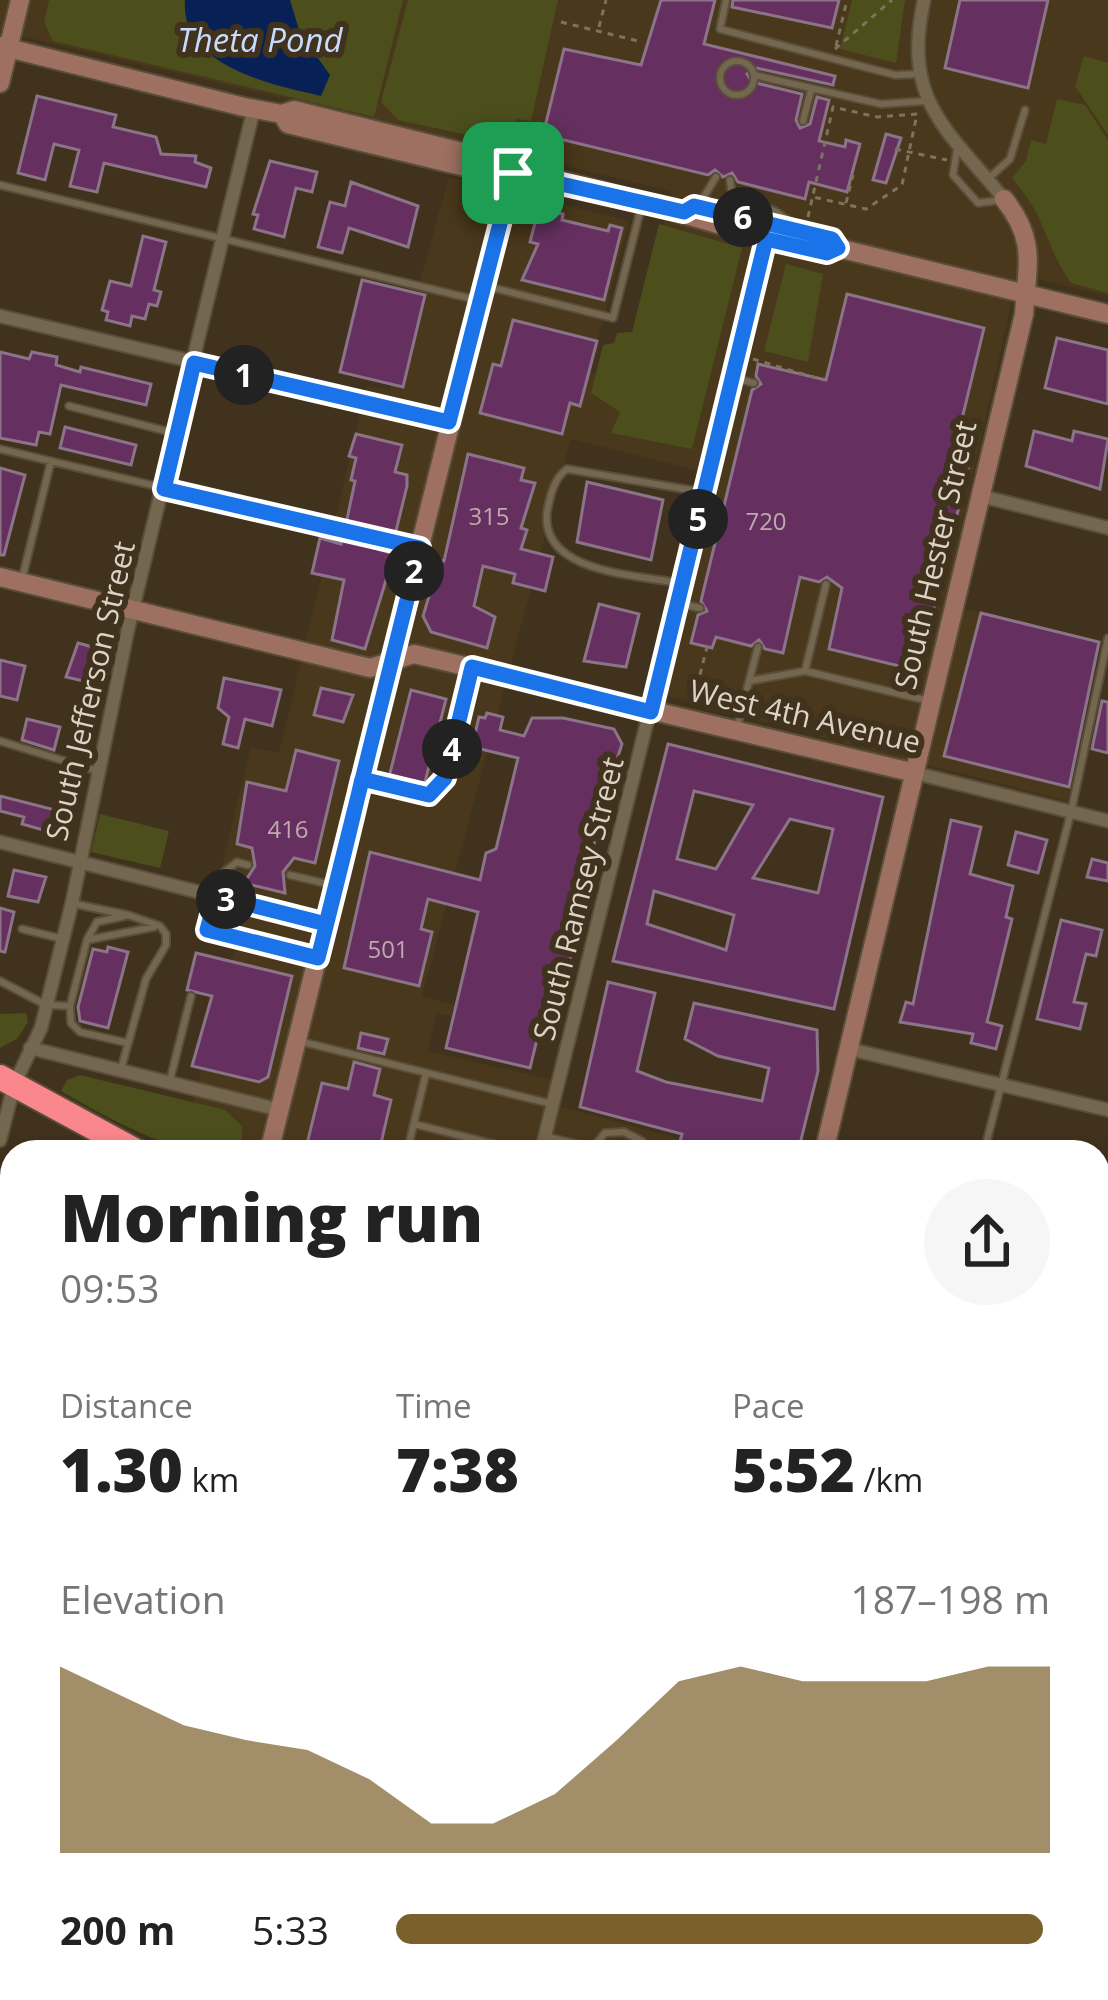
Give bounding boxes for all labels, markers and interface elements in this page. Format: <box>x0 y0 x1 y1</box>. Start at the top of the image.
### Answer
water label: Theta Pond <box>177 17 344 62</box>
pin <box>462 122 564 224</box>
icon: arrive <box>480 140 546 206</box>
pin: 6 <box>713 187 773 247</box>
text: 6 <box>734 194 752 239</box>
pin: 1 <box>214 345 274 405</box>
text: 1 <box>235 352 253 397</box>
street label: South Hester Street <box>884 416 985 693</box>
pin: 5 <box>668 489 728 549</box>
text: 5 <box>689 496 707 541</box>
house number: 315 <box>468 499 510 532</box>
house number: 720 <box>745 504 787 537</box>
street label: South Jefferson Street <box>35 537 144 845</box>
pin: 2 <box>384 541 444 601</box>
text: 2 <box>405 548 423 593</box>
street label: West 4th Avenue <box>686 669 925 762</box>
pin: 4 <box>422 719 482 779</box>
text: 4 <box>443 726 461 771</box>
street label: South Ramsey Street <box>523 753 633 1045</box>
house number: 416 <box>267 812 309 845</box>
pin: 3 <box>196 869 256 929</box>
text: 3 <box>217 876 235 921</box>
house number: 501 <box>367 932 409 965</box>
text: Morning run <box>60 1171 483 1261</box>
button: share <box>924 1179 1050 1305</box>
text: 09:53 <box>60 1261 159 1314</box>
text: Distance <box>60 1383 193 1428</box>
text: Time <box>396 1383 472 1428</box>
text: Pace <box>732 1383 805 1428</box>
text: 1.30 <box>60 1428 183 1510</box>
text: 7:38 <box>396 1428 519 1510</box>
text: 5:52 <box>732 1428 855 1510</box>
text: km <box>183 1457 239 1502</box>
text: /km <box>855 1457 923 1502</box>
text: Elevation <box>60 1572 226 1625</box>
text: 187–198 m <box>850 1572 1050 1625</box>
text: 200 m <box>60 1903 175 1956</box>
text: 5:33 <box>252 1903 329 1956</box>

